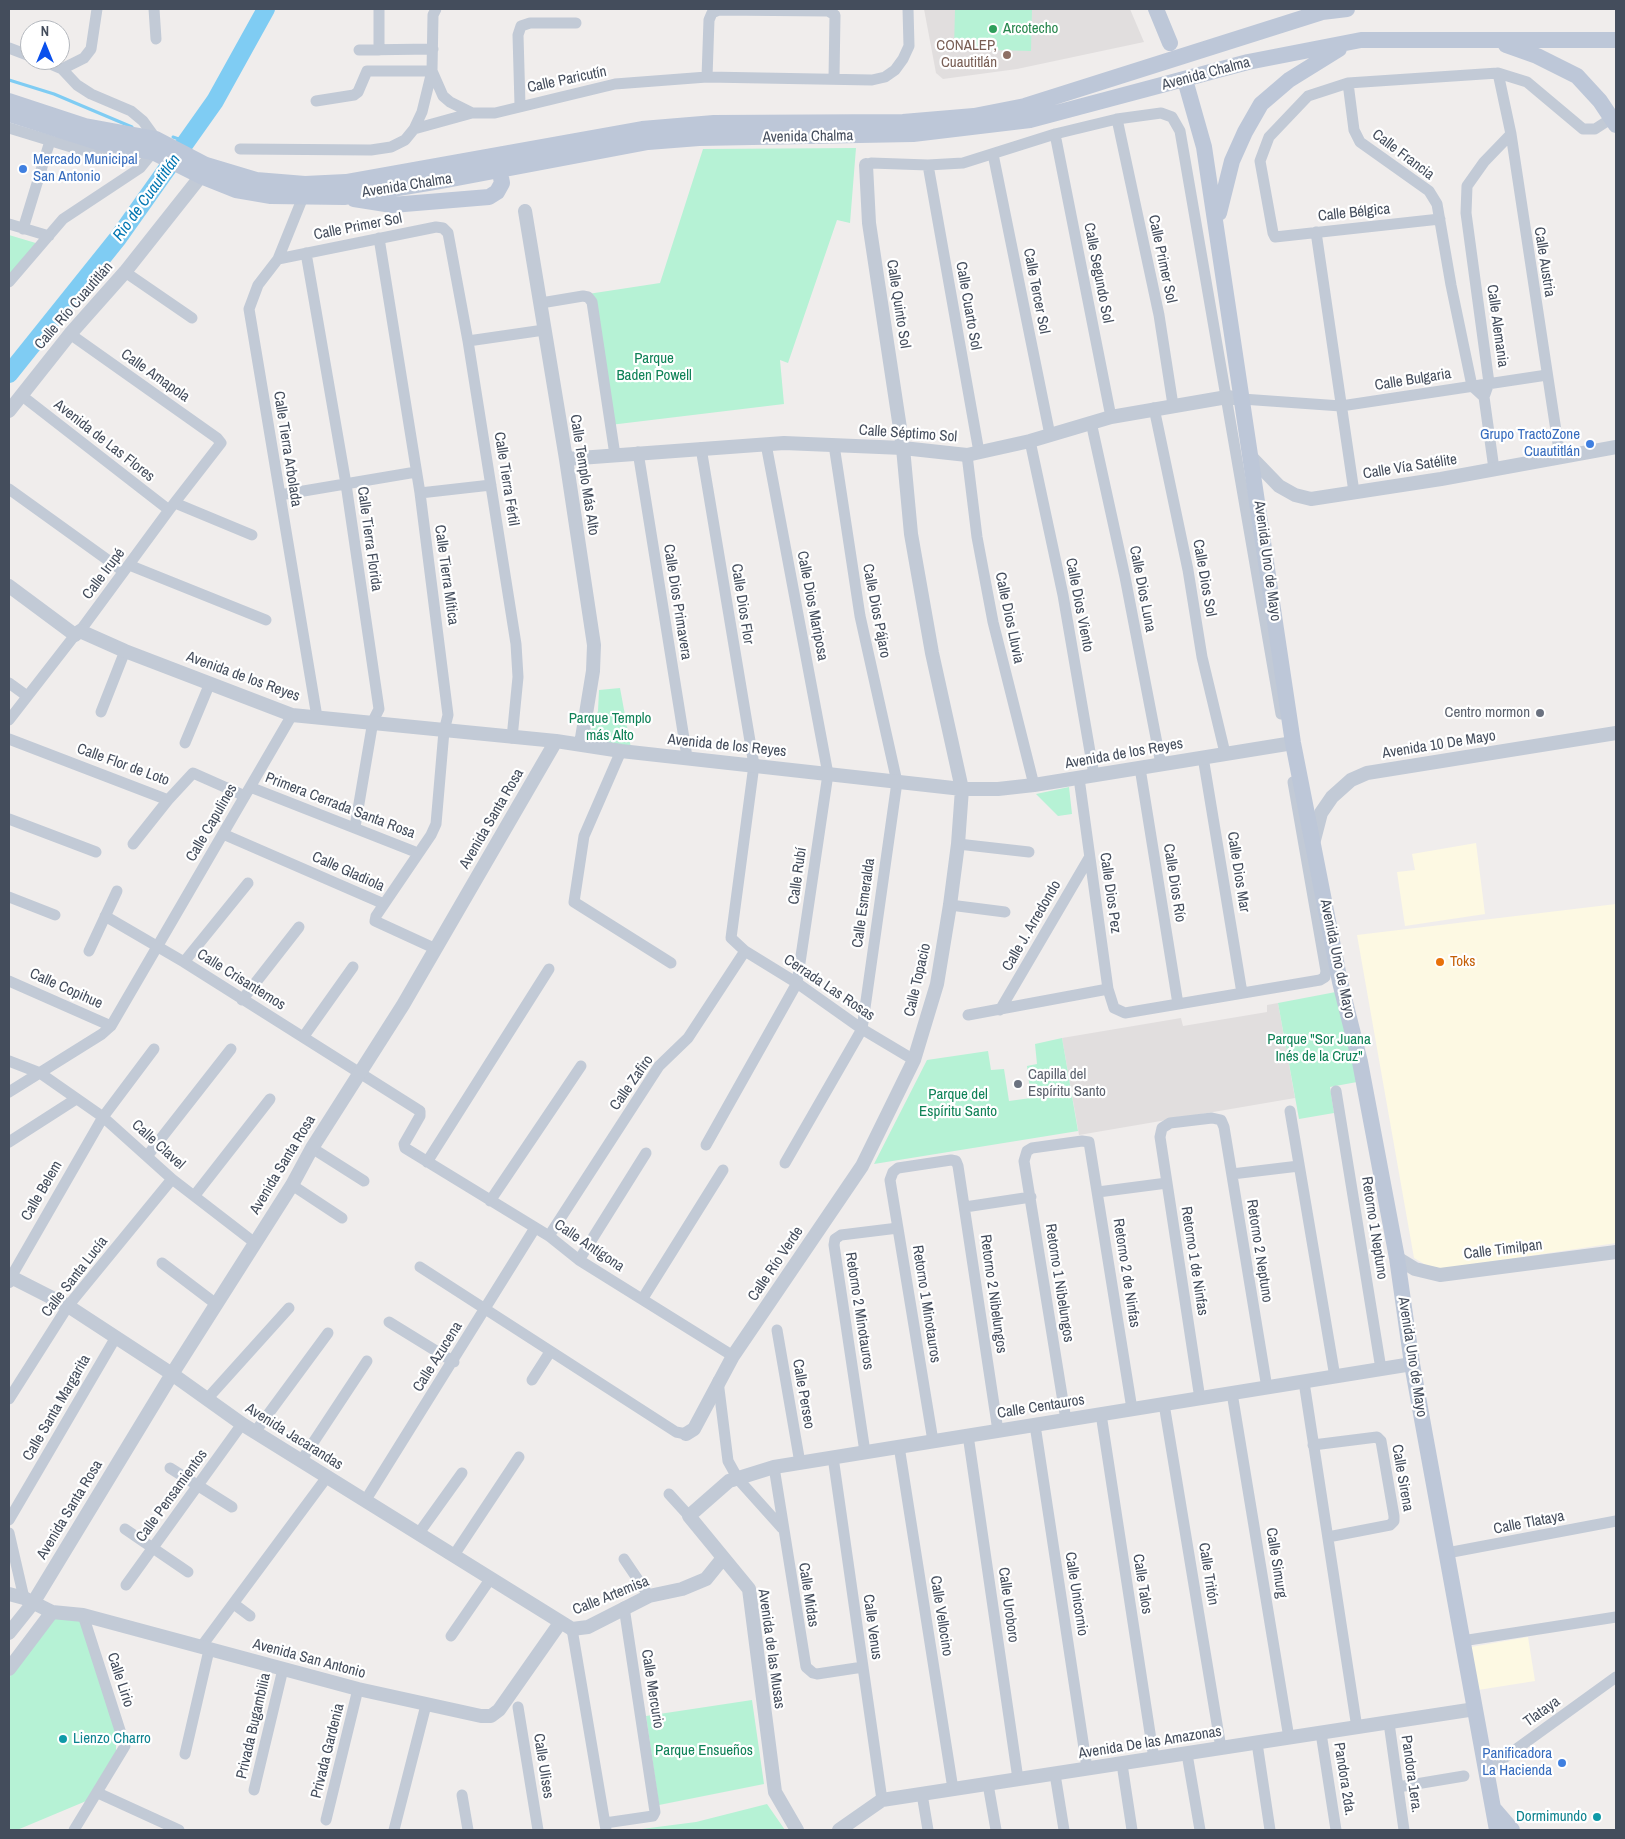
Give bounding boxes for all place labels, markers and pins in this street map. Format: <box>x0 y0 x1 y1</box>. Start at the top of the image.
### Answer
place label: Arcotecho <box>1003 20 1058 38</box>
marker: Arcotecho <box>987 23 999 35</box>
place label: CONALEP, Cuautitlán <box>936 37 997 72</box>
marker: CONALEP, Cuautitlán <box>1001 49 1013 61</box>
place label: Mercado Municipal San Antonio <box>33 151 138 186</box>
marker: Mercado Municipal San Antonio <box>17 163 29 175</box>
place label: Grupo TractoZone Cuautitlán <box>1480 426 1580 461</box>
marker: Grupo TractoZone Cuautitlán <box>1584 438 1596 450</box>
place label: Centro mormon <box>1445 704 1530 722</box>
marker: Centro mormon <box>1534 707 1546 719</box>
place label: Toks <box>1450 953 1475 971</box>
marker: Toks <box>1434 956 1446 968</box>
place label: Capilla del Espíritu Santo <box>1028 1066 1106 1101</box>
marker: Capilla del Espíritu Santo <box>1012 1078 1024 1090</box>
place label: Lienzo Charro <box>73 1730 151 1748</box>
marker: Lienzo Charro <box>57 1733 69 1745</box>
place label: Panificadora La Hacienda <box>1482 1745 1552 1780</box>
marker: Panificadora La Hacienda <box>1556 1757 1568 1769</box>
place label: Dormimundo <box>1516 1808 1587 1826</box>
marker: Dormimundo <box>1591 1811 1603 1823</box>

